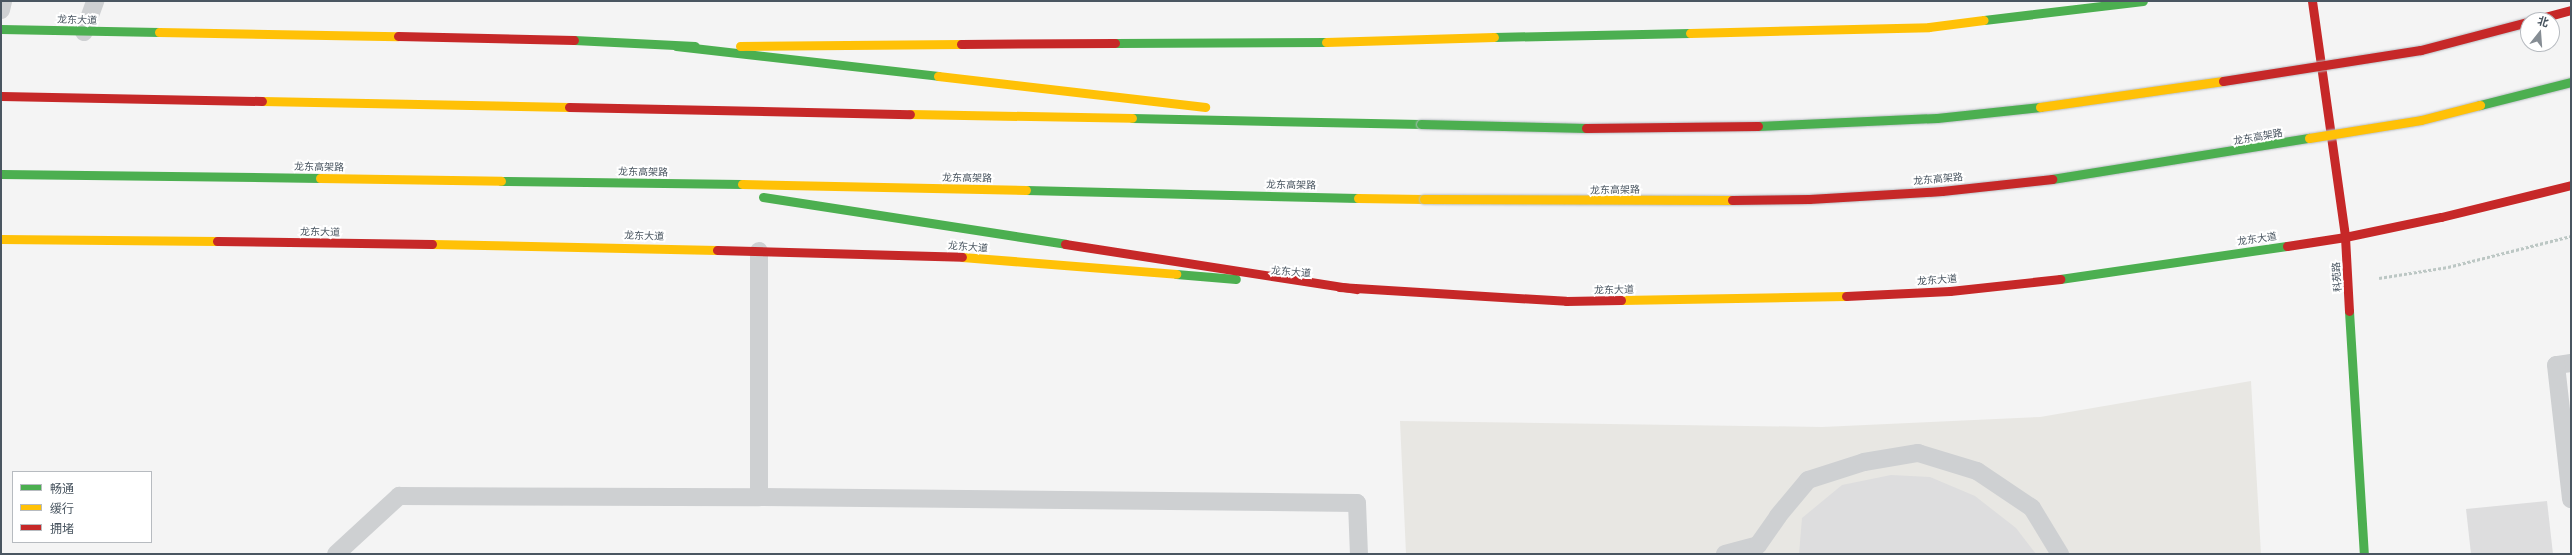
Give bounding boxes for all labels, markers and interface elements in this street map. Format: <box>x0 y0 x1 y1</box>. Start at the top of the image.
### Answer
north arrow <box>2520 12 2560 52</box>
street label: 龙东大道 <box>57 13 97 27</box>
text: 北 <box>2536 13 2551 30</box>
street label: 龙东高架路 <box>2232 127 2284 147</box>
street label: 龙东高架路 <box>294 161 344 173</box>
street label: 龙东高架路 <box>618 166 668 178</box>
street label: 龙东高架路 <box>1913 171 1963 187</box>
street label: 龙东高架路 <box>942 172 992 184</box>
street label: 龙东高架路 <box>1266 179 1316 191</box>
street label: 龙东高架路 <box>1590 184 1640 196</box>
street label: 龙东大道 <box>300 226 340 238</box>
street label: 龙东大道 <box>624 229 664 243</box>
street label: 龙东大道 <box>2236 230 2278 248</box>
street label: 龙东大道 <box>948 240 988 254</box>
street label: 科苑路 <box>2330 262 2344 292</box>
street label: 龙东大道 <box>1271 265 1311 279</box>
street label: 龙东大道 <box>1917 273 1957 287</box>
street label: 龙东大道 <box>1594 284 1634 296</box>
legend <box>12 471 152 543</box>
text: 畅通 <box>50 481 74 496</box>
text: 缓行 <box>50 501 74 516</box>
text: 拥堵 <box>50 521 74 536</box>

